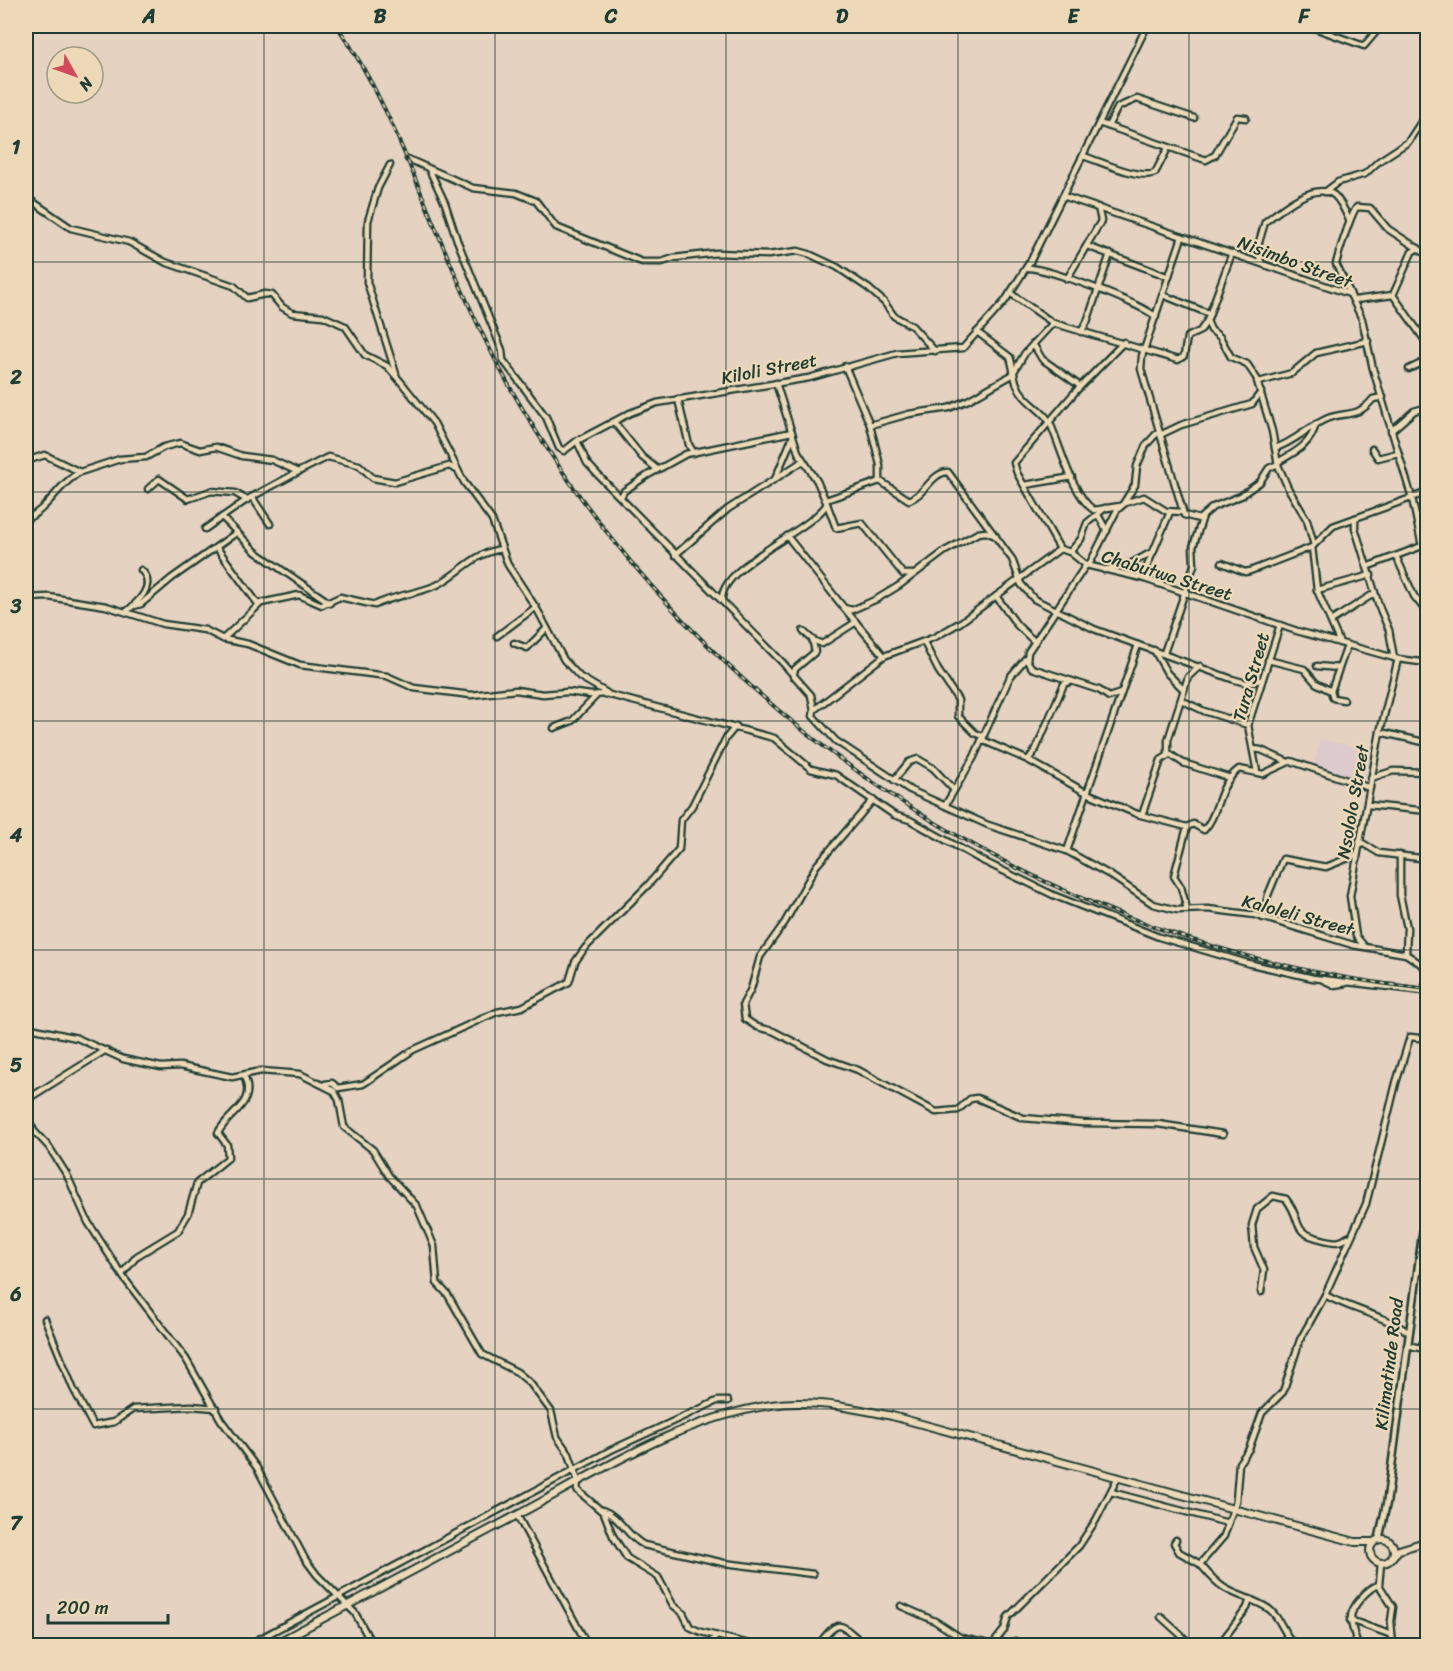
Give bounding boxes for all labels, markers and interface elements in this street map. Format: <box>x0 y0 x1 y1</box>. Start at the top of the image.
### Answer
text: A <box>141 0 156 34</box>
text: B <box>374 0 387 34</box>
text: C <box>604 0 618 34</box>
text: D <box>836 0 849 34</box>
text: E <box>1067 0 1080 34</box>
text: F <box>1298 0 1311 34</box>
north arrow <box>45 45 105 105</box>
text: N <box>71 70 101 99</box>
text: 1 <box>12 130 21 165</box>
street label: Nisimbo Street <box>1233 226 1358 298</box>
street label: Kiloli Street <box>718 344 820 394</box>
text: 2 <box>9 360 22 395</box>
street label: Chabutwa Street <box>1098 540 1236 610</box>
text: 3 <box>10 589 22 624</box>
street label: Tura Street <box>1223 628 1279 725</box>
street label: Nsololo Street <box>1327 742 1379 862</box>
text: 4 <box>9 818 23 853</box>
street label: Kaloleli Street <box>1239 885 1358 945</box>
text: 5 <box>10 1048 22 1083</box>
text: 6 <box>9 1277 22 1312</box>
street label: Kilimatinde Road <box>1365 1295 1413 1432</box>
text: 7 <box>10 1506 23 1541</box>
scale bar <box>48 1587 168 1625</box>
text: 200 m <box>57 1592 109 1624</box>

